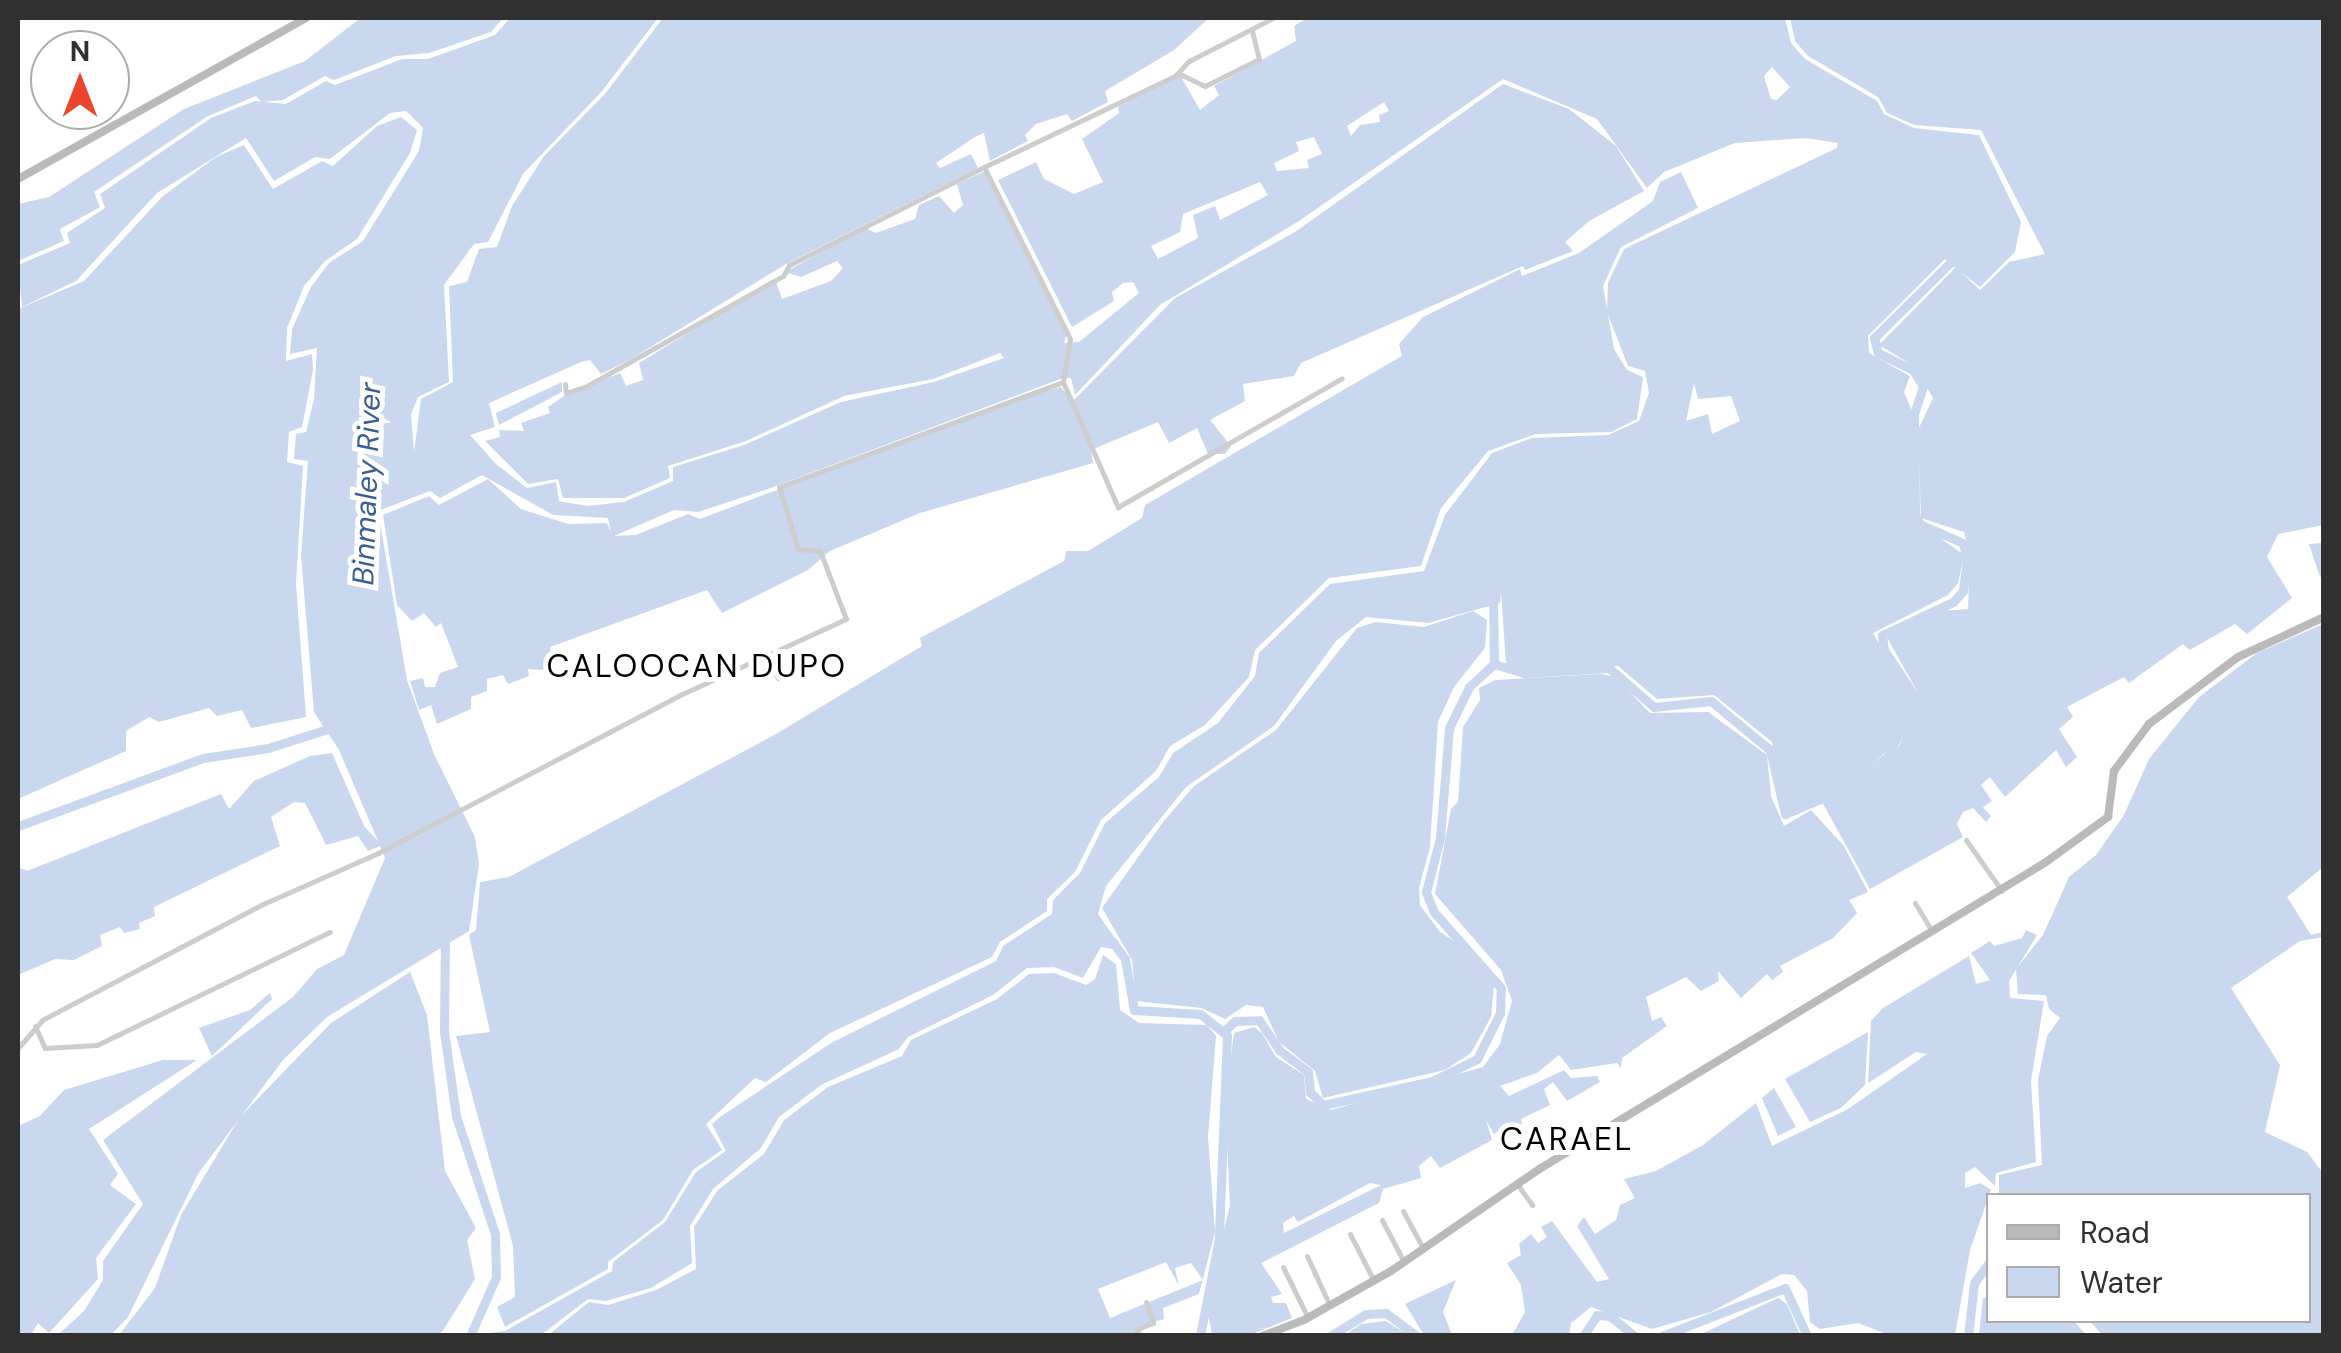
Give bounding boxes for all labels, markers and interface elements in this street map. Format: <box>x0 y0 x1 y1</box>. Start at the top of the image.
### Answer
north arrow <box>30 30 130 130</box>
text: N <box>70 33 90 70</box>
water label: Binmaley River <box>345 382 389 586</box>
district label: CALOOCAN DUPO <box>546 647 848 685</box>
district label: CARAEL <box>1500 1120 1634 1158</box>
legend <box>1986 1193 2311 1323</box>
text: Road <box>2080 1213 2150 1252</box>
text: Water <box>2080 1263 2163 1302</box>

